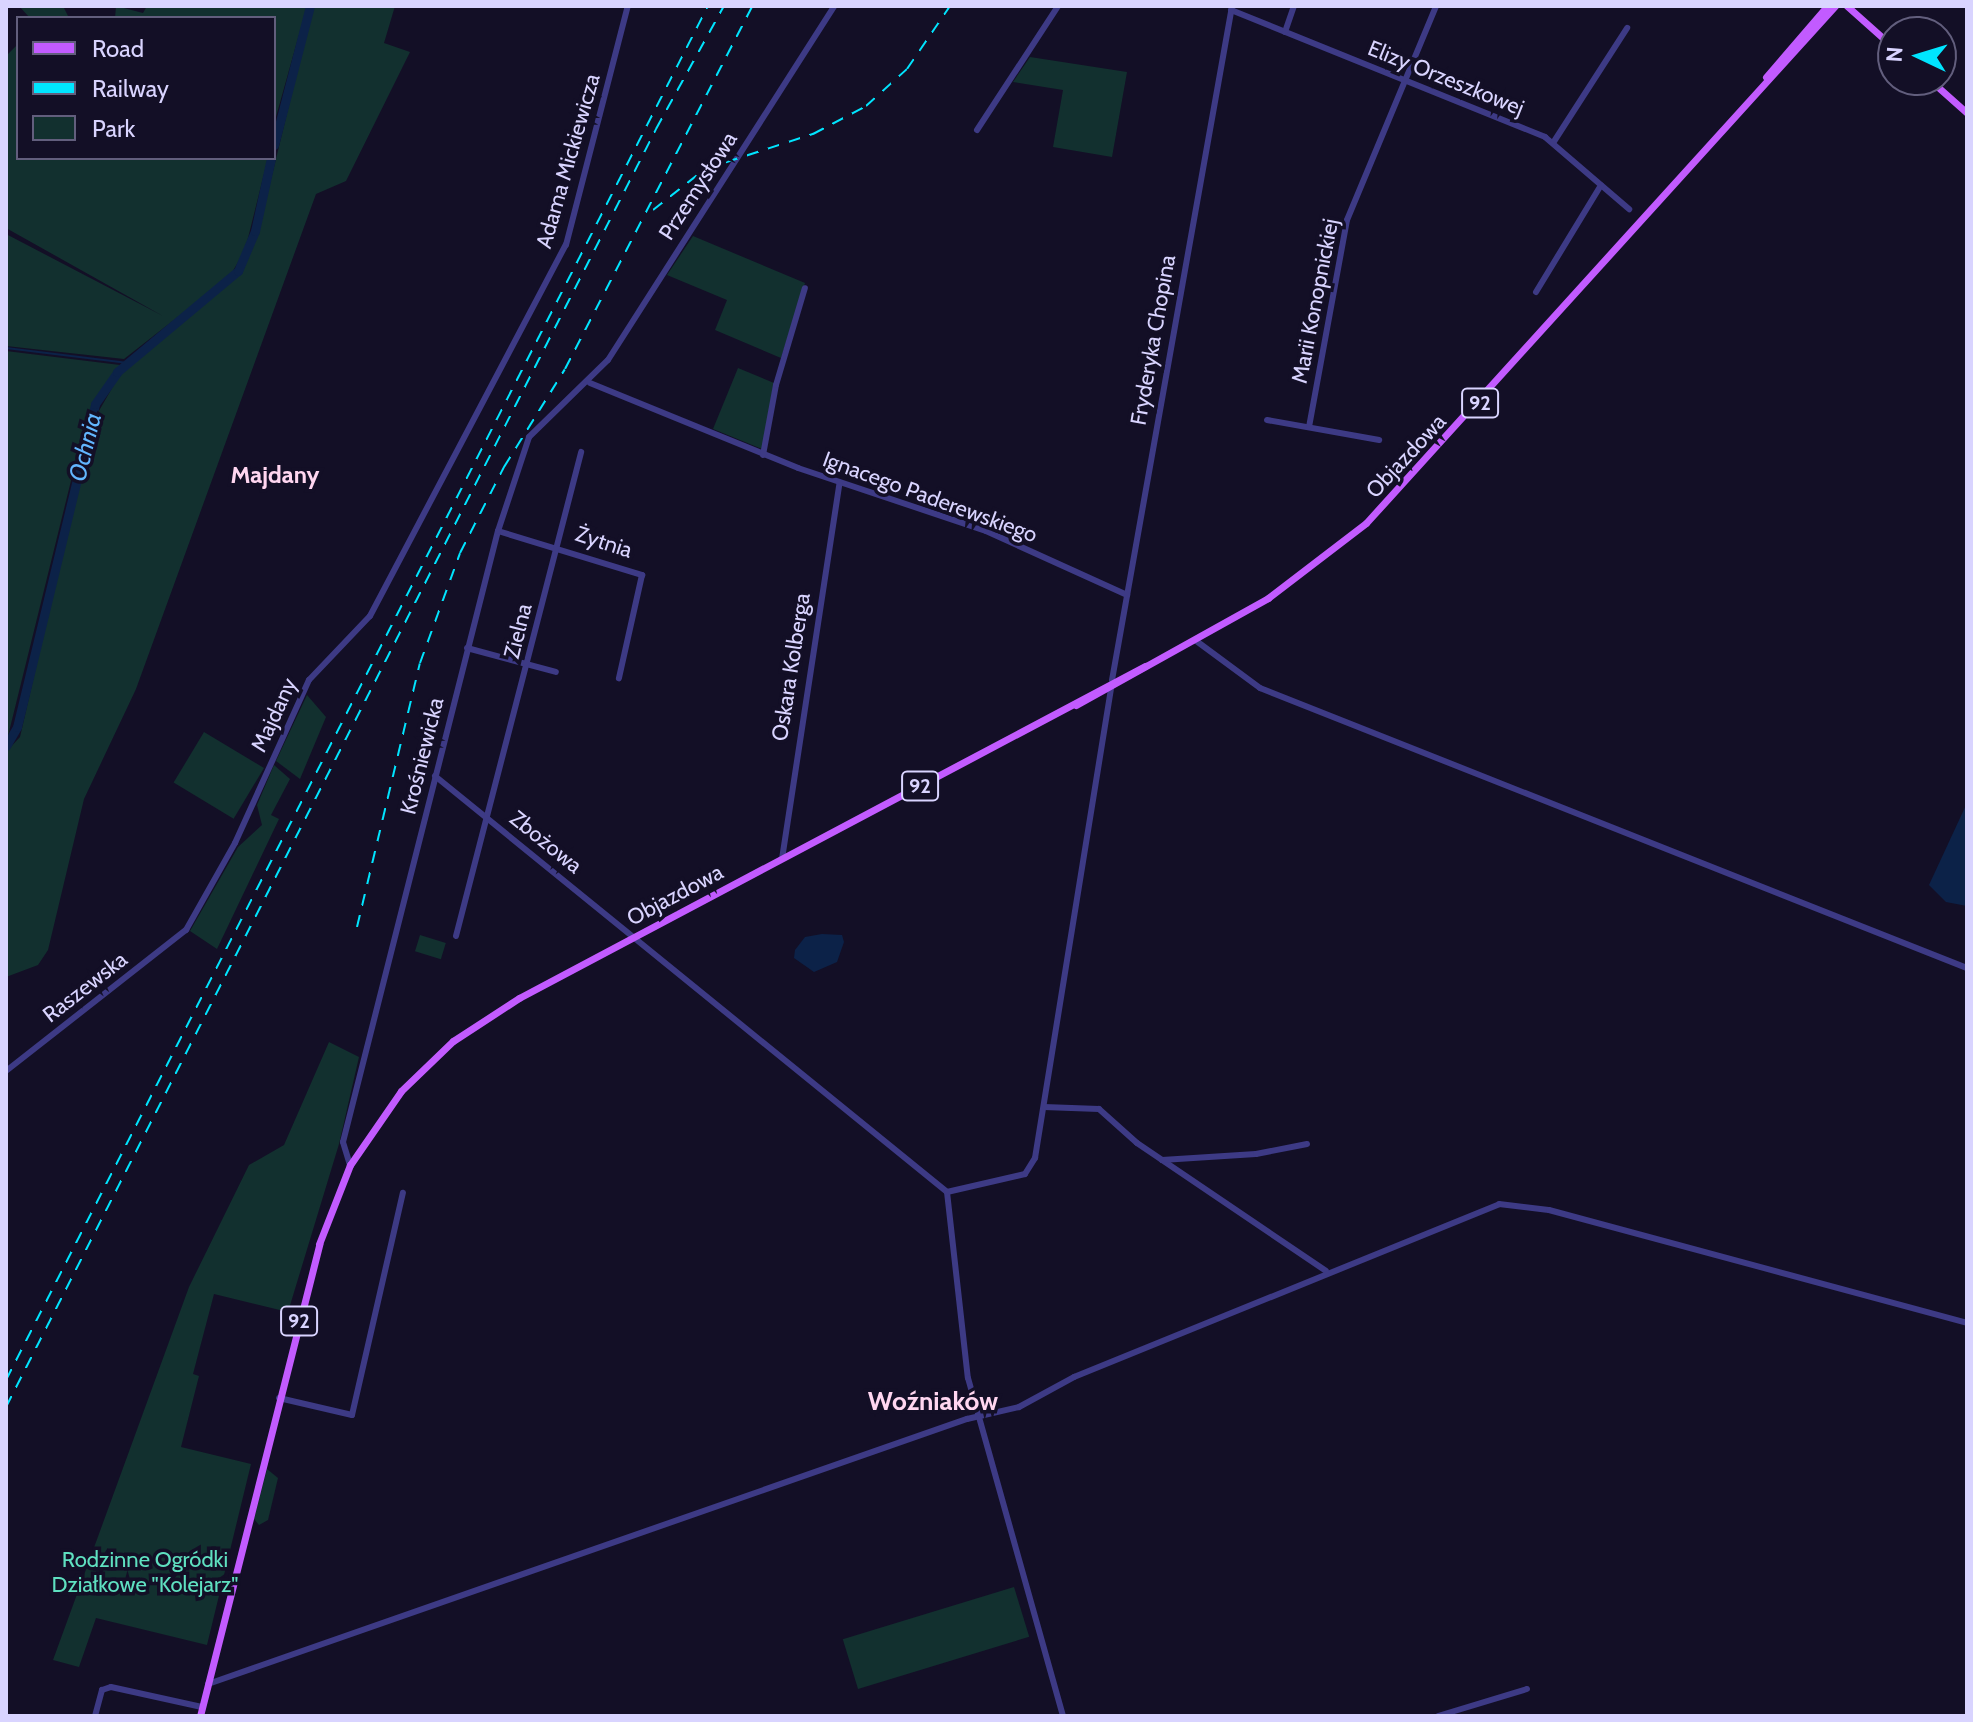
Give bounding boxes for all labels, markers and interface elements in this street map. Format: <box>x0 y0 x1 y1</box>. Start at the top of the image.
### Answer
legend <box>16 16 276 160</box>
north arrow <box>1877 16 1957 96</box>
text: Road <box>92 34 144 63</box>
street label: Elizy Orzeszkowej <box>1364 35 1528 121</box>
text: N <box>1881 46 1909 63</box>
street label: Adama Mickiewicza <box>530 71 606 251</box>
text: Railway <box>92 74 169 103</box>
text: Park <box>92 114 135 143</box>
street label: Przemysłowa <box>653 127 743 245</box>
street label: Marii Konopnickiej <box>1286 216 1344 386</box>
street label: Fryderyka Chopina <box>1125 253 1181 427</box>
road number: 92 <box>1460 387 1500 419</box>
street label: Objazdowa <box>1361 409 1451 503</box>
water label: Ochnia <box>63 410 107 484</box>
street label: Ignacego Paderewskiego <box>819 446 1041 548</box>
district label: Majdany <box>231 461 319 489</box>
street label: Żytnia <box>572 520 636 564</box>
street label: Oskara Kolberga <box>766 591 816 743</box>
street label: Zielna <box>498 601 538 661</box>
street label: Majdany <box>245 674 303 756</box>
street label: Krośniewicka <box>395 695 449 817</box>
road number: 92 <box>900 770 940 802</box>
street label: Zbożowa <box>505 805 587 879</box>
street label: Objazdowa <box>622 859 728 931</box>
street label: Raszewska <box>38 946 132 1028</box>
road number: 92 <box>279 1305 319 1337</box>
district label: Woźniaków <box>868 1386 998 1418</box>
park label: Rodzinne Ogródki Działkowe "Kolejarz" <box>52 1546 238 1598</box>

